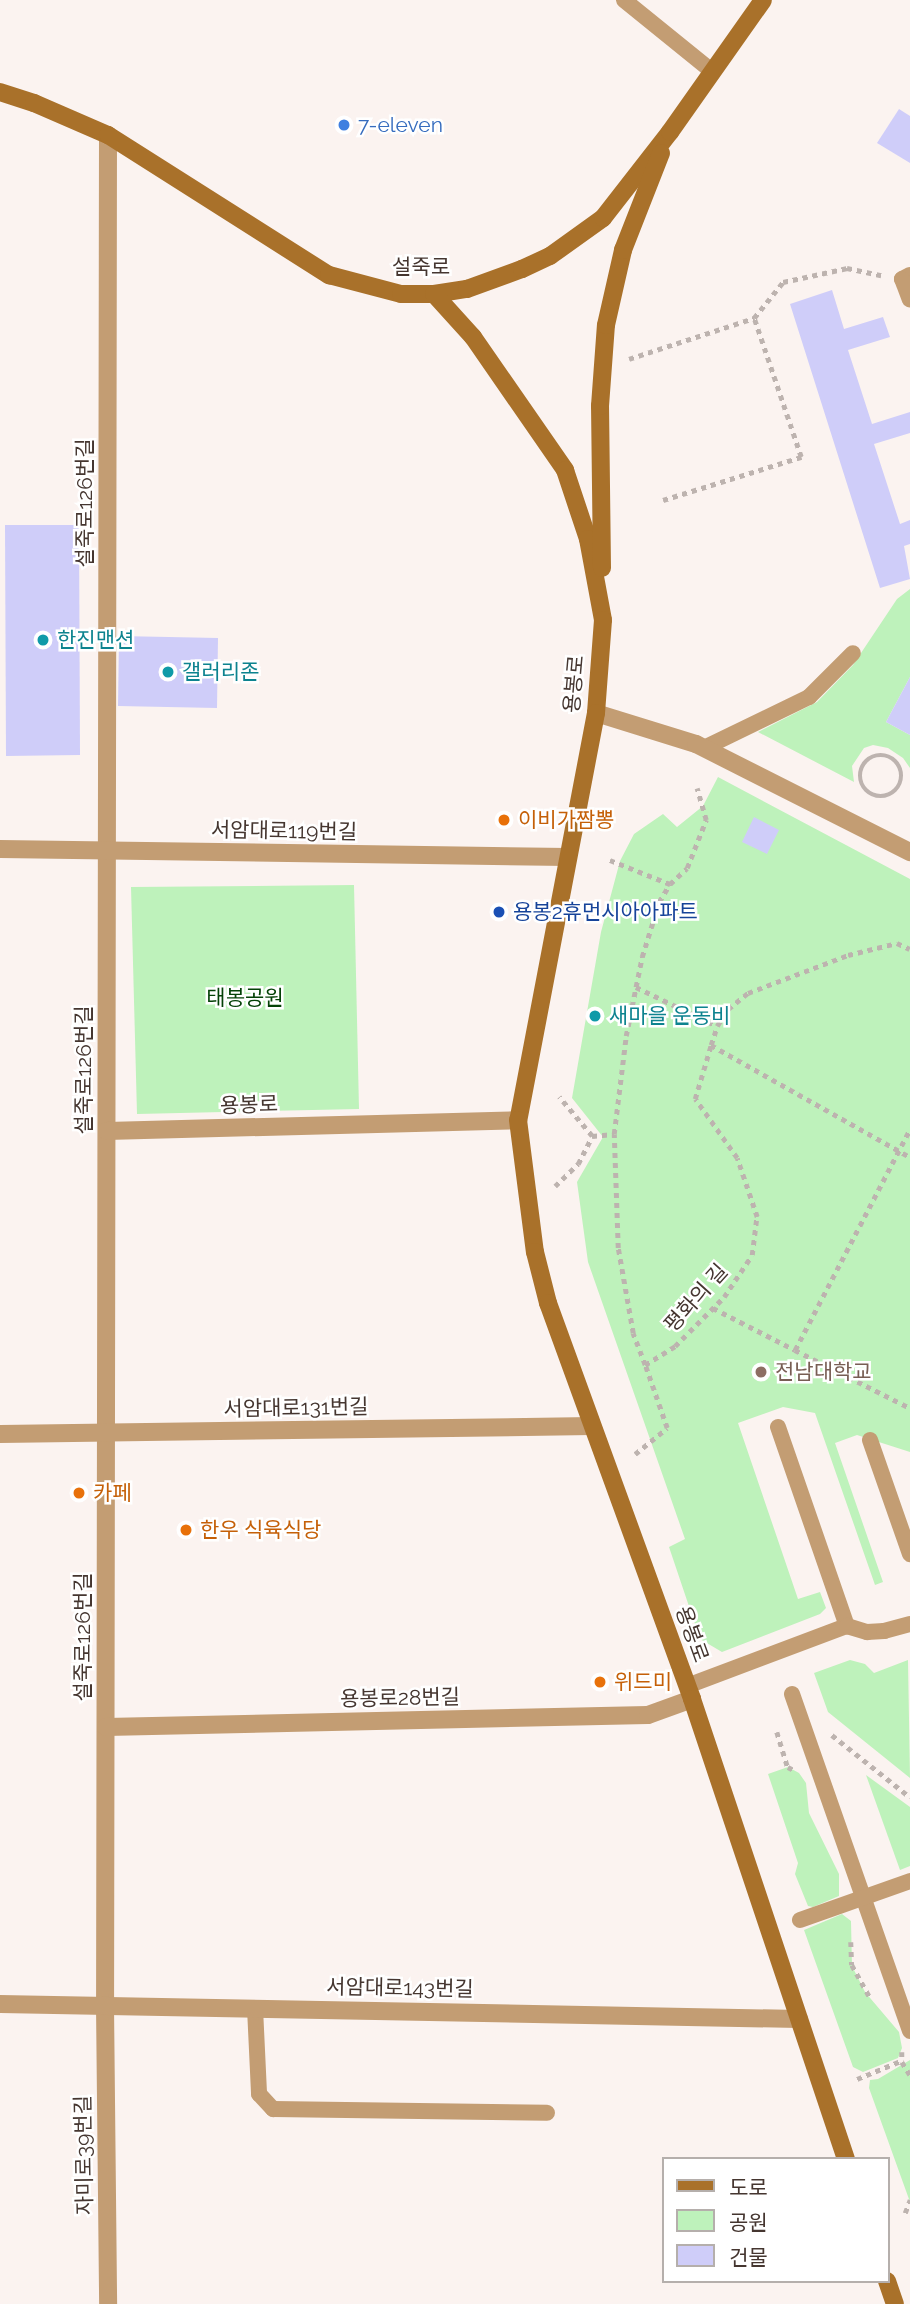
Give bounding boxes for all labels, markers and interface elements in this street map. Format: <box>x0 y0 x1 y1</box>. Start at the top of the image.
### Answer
place label: 7-eleven <box>358 112 443 138</box>
marker: 7-eleven <box>336 117 352 133</box>
street label: 설죽로 <box>392 254 450 280</box>
street label: 설죽로126번길 <box>72 438 98 568</box>
place label: 한진맨션 <box>57 627 134 653</box>
marker: 한진맨션 <box>35 632 51 648</box>
street label: 용봉로 <box>559 654 589 714</box>
place label: 갤러리존 <box>182 659 259 685</box>
marker: 갤러리존 <box>160 664 176 680</box>
place label: 이비가짬뽕 <box>518 807 615 833</box>
marker: 이비가짬뽕 <box>496 812 512 828</box>
street label: 서암대로119번길 <box>211 817 357 845</box>
place label: 용봉2휴먼시아아파트 <box>513 899 698 925</box>
marker: 용봉2휴먼시아아파트 <box>491 904 507 920</box>
park label: 태봉공원 <box>206 985 284 1011</box>
place label: 새마을 운동비 <box>609 1003 730 1029</box>
street label: 설죽로126번길 <box>71 1005 97 1135</box>
marker: 새마을 운동비 <box>587 1008 603 1024</box>
street label: 용봉로 <box>220 1091 278 1119</box>
street label: 평화의 길 <box>659 1259 733 1337</box>
place label: 전남대학교 <box>775 1359 872 1385</box>
marker: 전남대학교 <box>753 1364 769 1380</box>
street label: 서암대로131번길 <box>223 1394 369 1422</box>
place label: 카페 <box>93 1480 132 1506</box>
marker: 카페 <box>71 1485 87 1501</box>
place label: 한우 식육식당 <box>200 1517 321 1543</box>
marker: 한우 식육식당 <box>178 1522 194 1538</box>
street label: 설죽로126번길 <box>70 1572 96 1702</box>
street label: 용봉로 <box>670 1602 714 1666</box>
place label: 위드미 <box>614 1669 672 1695</box>
marker: 위드미 <box>592 1674 608 1690</box>
street label: 용봉로28번길 <box>340 1684 460 1712</box>
street label: 서암대로143번길 <box>326 1974 474 2002</box>
street label: 자미로39번길 <box>70 2095 98 2215</box>
legend <box>662 2157 889 2283</box>
text: 도로 <box>729 2175 768 2200</box>
text: 공원 <box>729 2210 768 2235</box>
text: 건물 <box>729 2245 768 2270</box>

